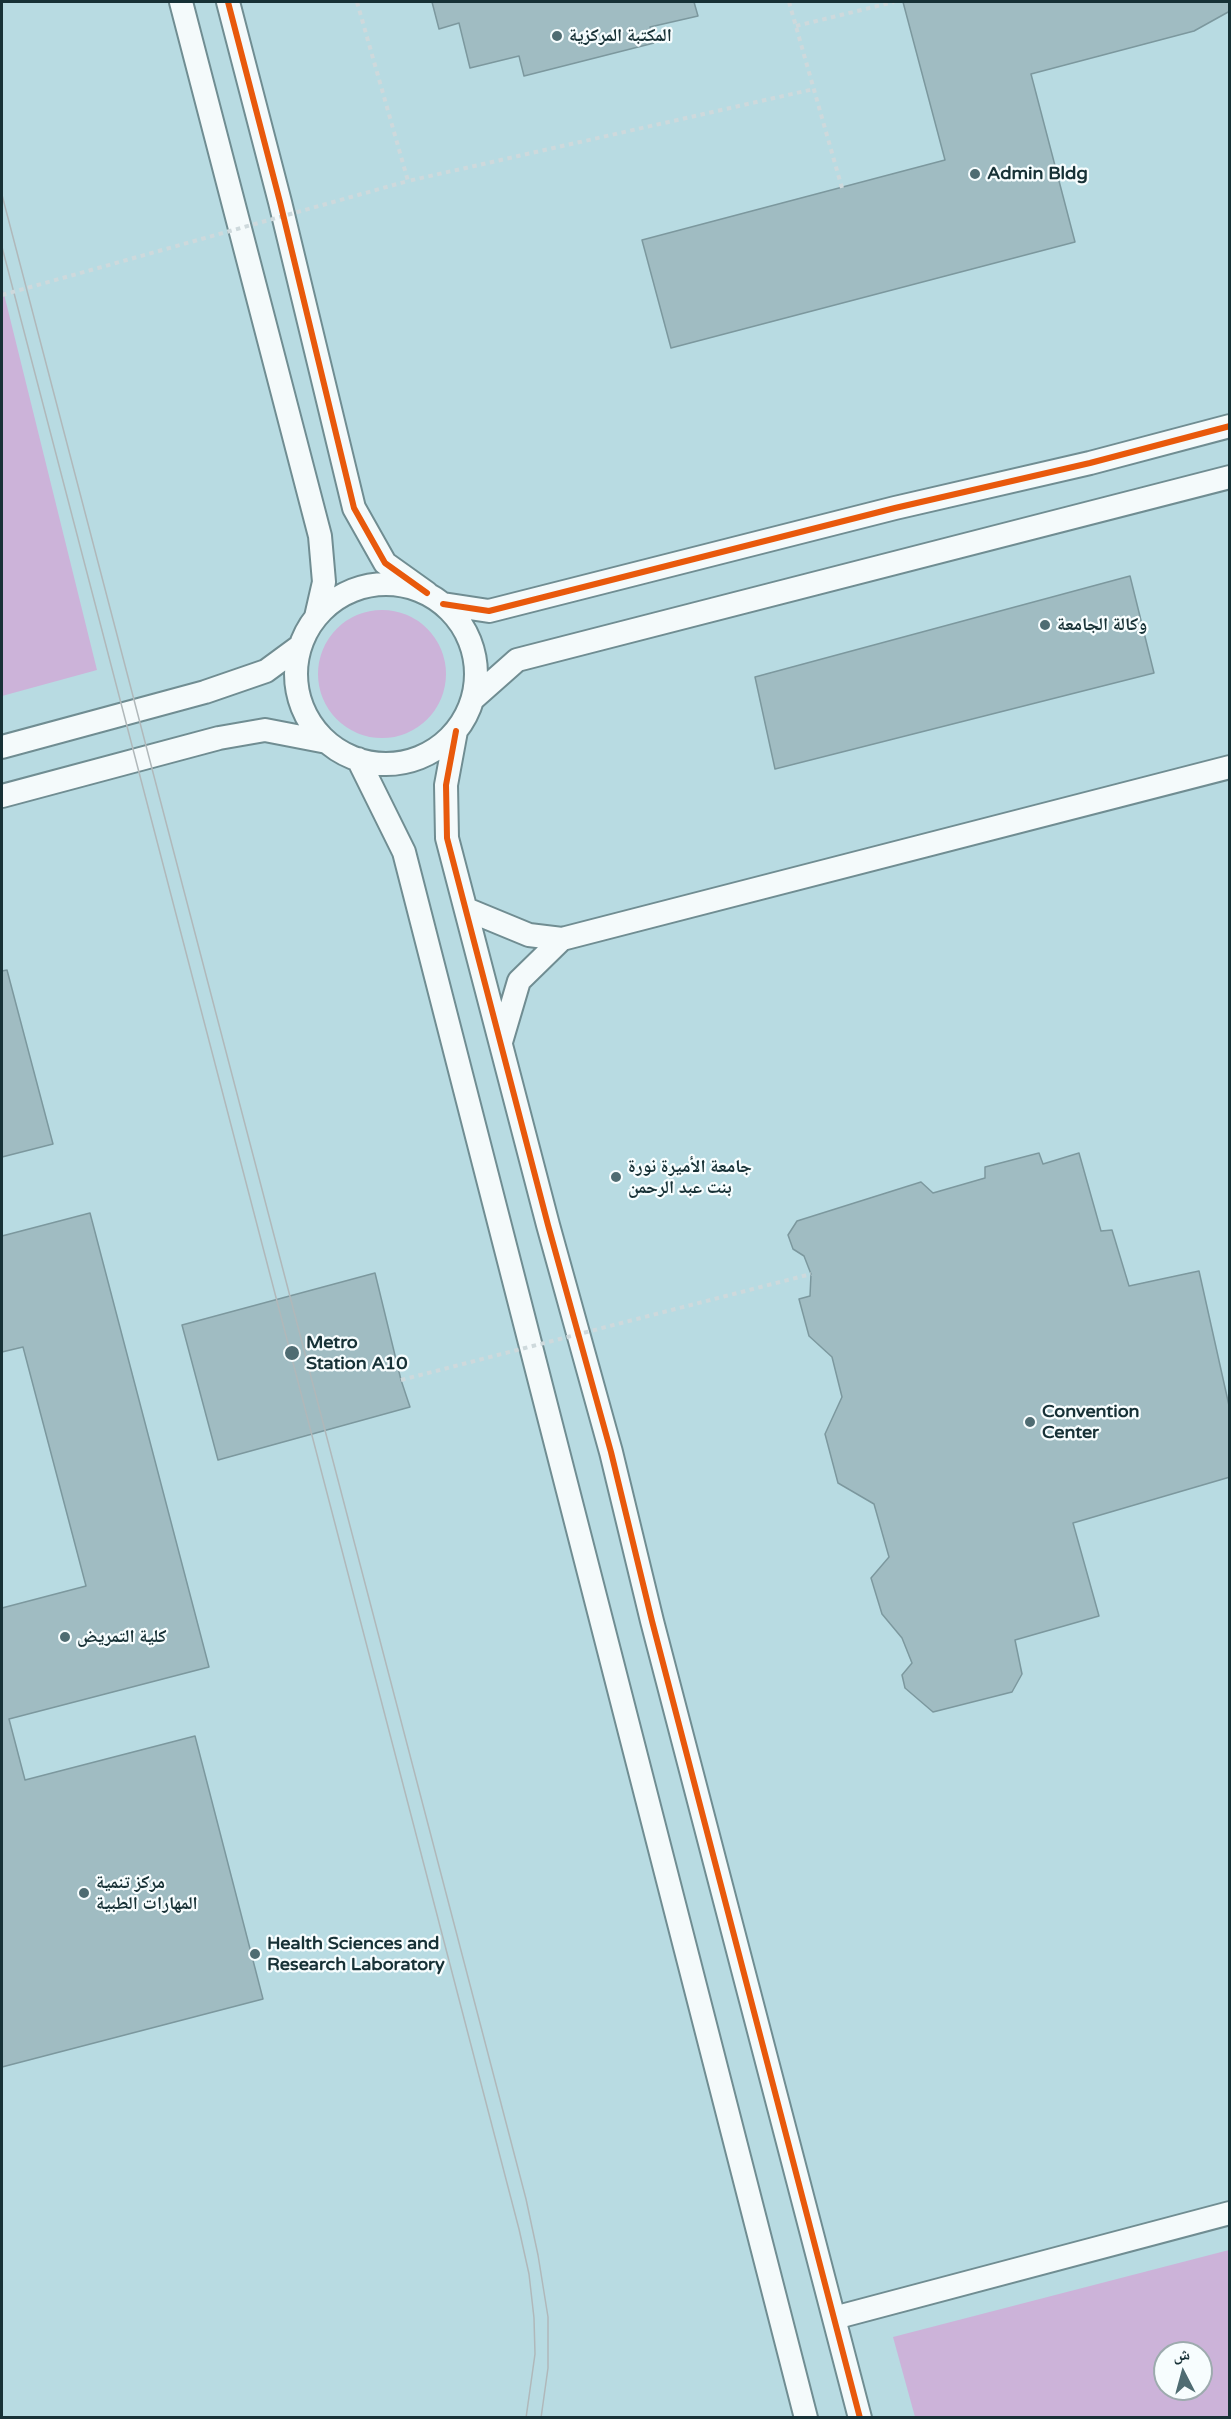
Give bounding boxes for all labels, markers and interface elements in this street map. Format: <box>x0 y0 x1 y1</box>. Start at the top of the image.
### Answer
place label: المكتبة المركزية <box>569 25 672 47</box>
marker: المكتبة المركزية <box>550 29 564 43</box>
place label: Admin Bldg <box>987 163 1088 185</box>
marker: Admin Bldg <box>968 167 982 181</box>
place label: وكالة الجامعة <box>1057 614 1147 636</box>
marker: وكالة الجامعة <box>1038 618 1052 632</box>
place label: جامعة الأميرة نورة بنت عبد الرحمن <box>628 1156 752 1198</box>
marker: جامعة الأميرة نورة بنت عبد الرحمن <box>609 1170 623 1184</box>
place label: Metro Station A10 <box>306 1332 407 1374</box>
marker: Metro Station A10 <box>283 1344 301 1362</box>
place label: Convention Center <box>1042 1401 1140 1444</box>
marker: Convention Center <box>1023 1415 1037 1429</box>
place label: كلية التمريض <box>77 1626 167 1648</box>
marker: كلية التمريض <box>58 1630 72 1644</box>
place label: مركز تنمية المهارات الطبية <box>96 1872 198 1914</box>
marker: مركز تنمية المهارات الطبية <box>77 1886 91 1900</box>
place label: Health Sciences and Research Laboratory <box>267 1933 445 1976</box>
marker: Health Sciences and Research Laboratory <box>248 1947 262 1961</box>
north arrow <box>1153 2341 1213 2401</box>
text: ش <box>1172 2344 1191 2366</box>

